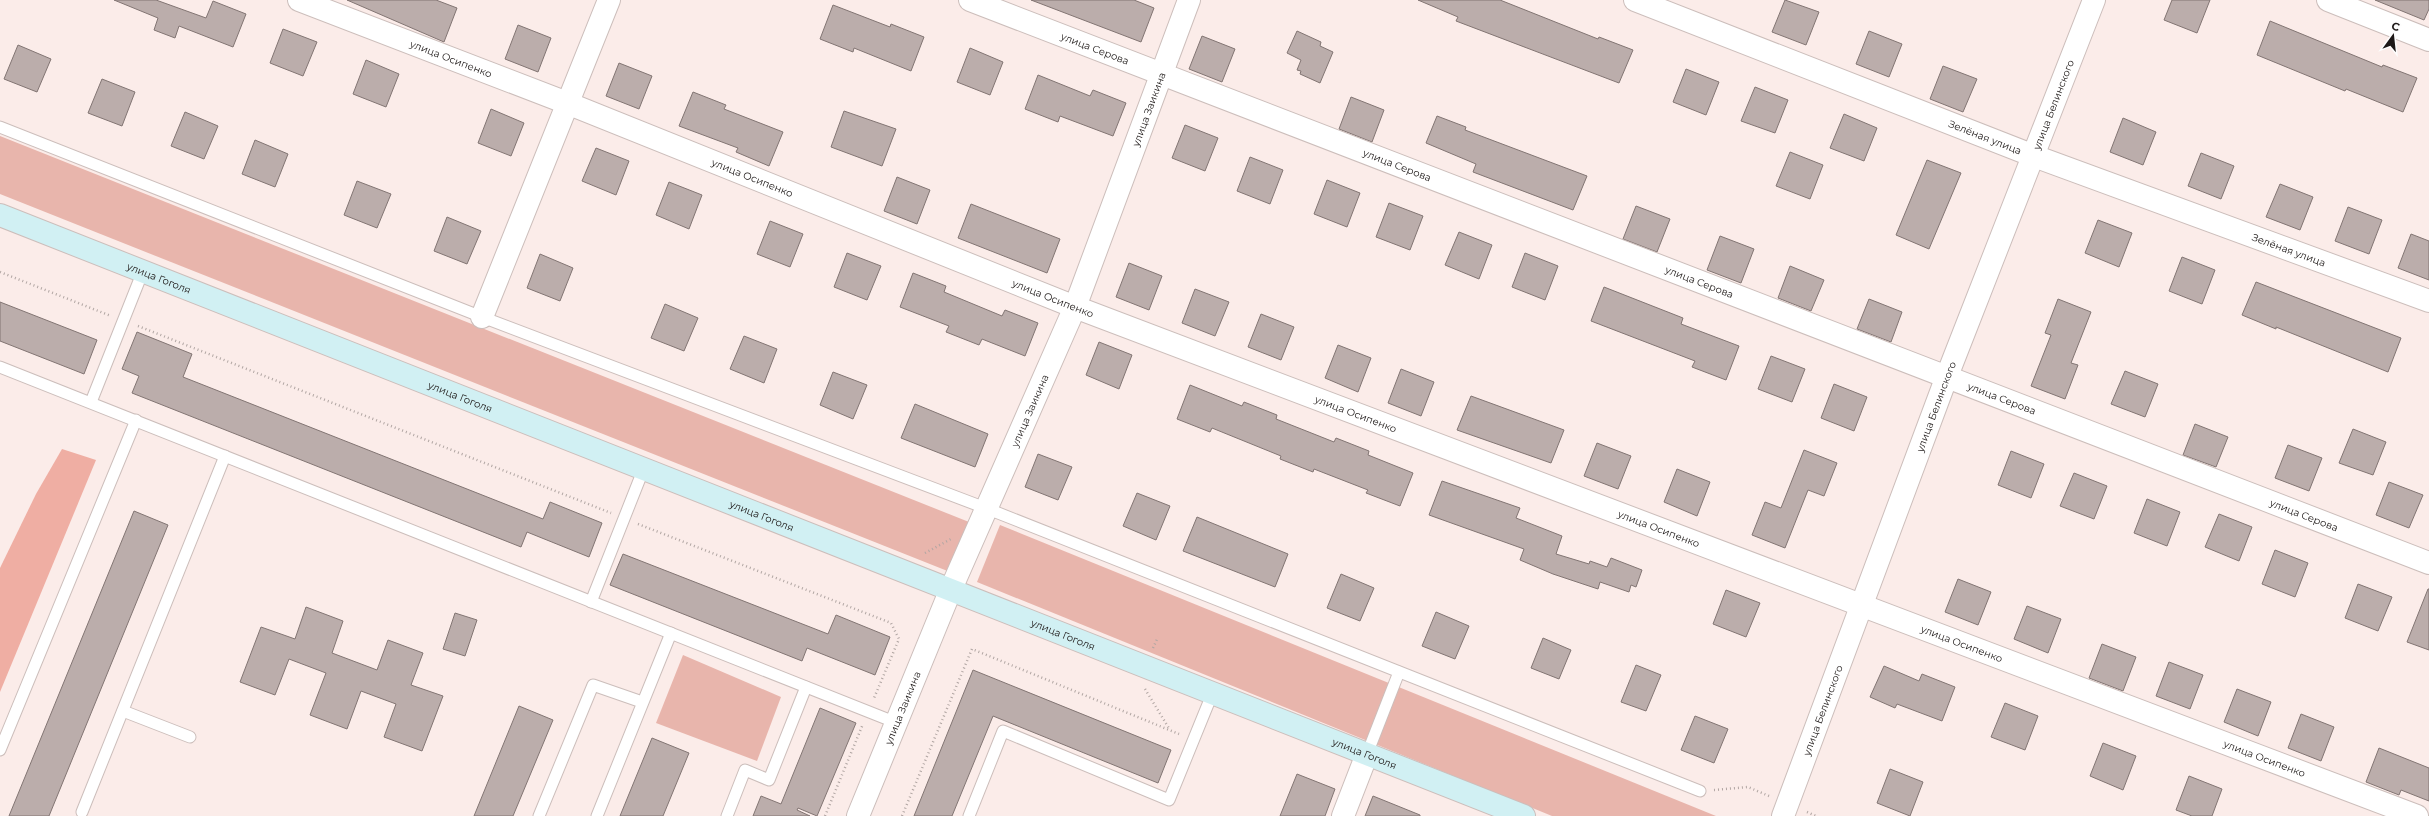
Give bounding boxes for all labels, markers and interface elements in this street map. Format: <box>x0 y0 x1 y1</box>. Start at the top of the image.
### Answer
north arrow <box>2373 16 2413 56</box>
text: С <box>2390 19 2401 34</box>
street label: улица Серова <box>1058 29 1131 67</box>
street label: улица Осипенко <box>407 37 494 80</box>
street label: улица Белинского <box>2029 58 2077 152</box>
street label: улица Заикина <box>1128 70 1168 149</box>
street label: Зелёная улица <box>1947 117 2024 157</box>
street label: улица Серова <box>1360 145 1433 184</box>
street label: улица Осипенко <box>709 155 795 200</box>
street label: Зелёная улица <box>2250 230 2328 269</box>
street label: улица Гоголя <box>124 259 193 296</box>
street label: улица Серова <box>1663 262 1736 301</box>
street label: улица Осипенко <box>1010 276 1096 320</box>
street label: улица Белинского <box>1912 359 1959 455</box>
street label: улица Заикина <box>1007 372 1051 450</box>
street label: улица Гоголя <box>426 378 495 415</box>
street label: улица Серова <box>1965 379 2038 417</box>
street label: улица Осипенко <box>1312 392 1399 435</box>
street label: улица Серова <box>2267 495 2340 534</box>
street label: улица Гоголя <box>727 497 796 534</box>
street label: улица Осипенко <box>1615 507 1702 550</box>
street label: улица Гоголя <box>1028 615 1097 653</box>
street label: улица Осипенко <box>1918 622 2005 665</box>
street label: улица Белинского <box>1799 663 1845 758</box>
street label: улица Заикина <box>881 669 923 747</box>
street label: улица Гоголя <box>1330 734 1399 772</box>
street label: улица Осипенко <box>2221 736 2308 780</box>

